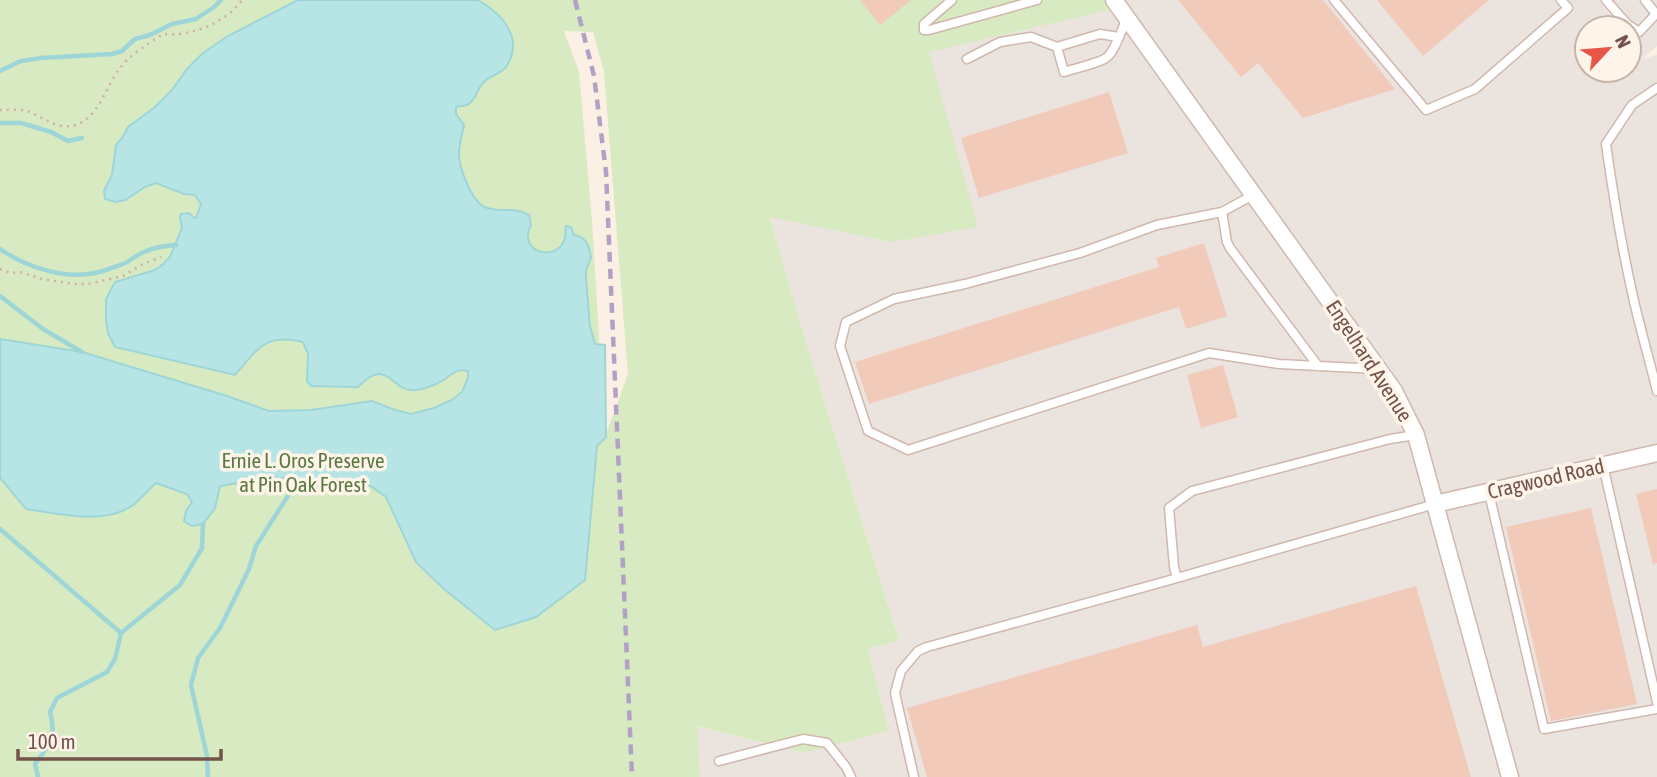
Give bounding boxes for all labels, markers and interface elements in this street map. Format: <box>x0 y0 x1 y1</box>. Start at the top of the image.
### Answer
north arrow <box>1573 14 1643 84</box>
text: N <box>1611 32 1636 51</box>
street label: Engelhard Avenue <box>1322 295 1418 426</box>
park label: Ernie L. Oros Preserve at Pin Oak Forest <box>221 448 385 496</box>
street label: Cragwood Road <box>1485 453 1606 503</box>
scale bar <box>18 718 220 762</box>
text: 100 m <box>28 729 76 753</box>

